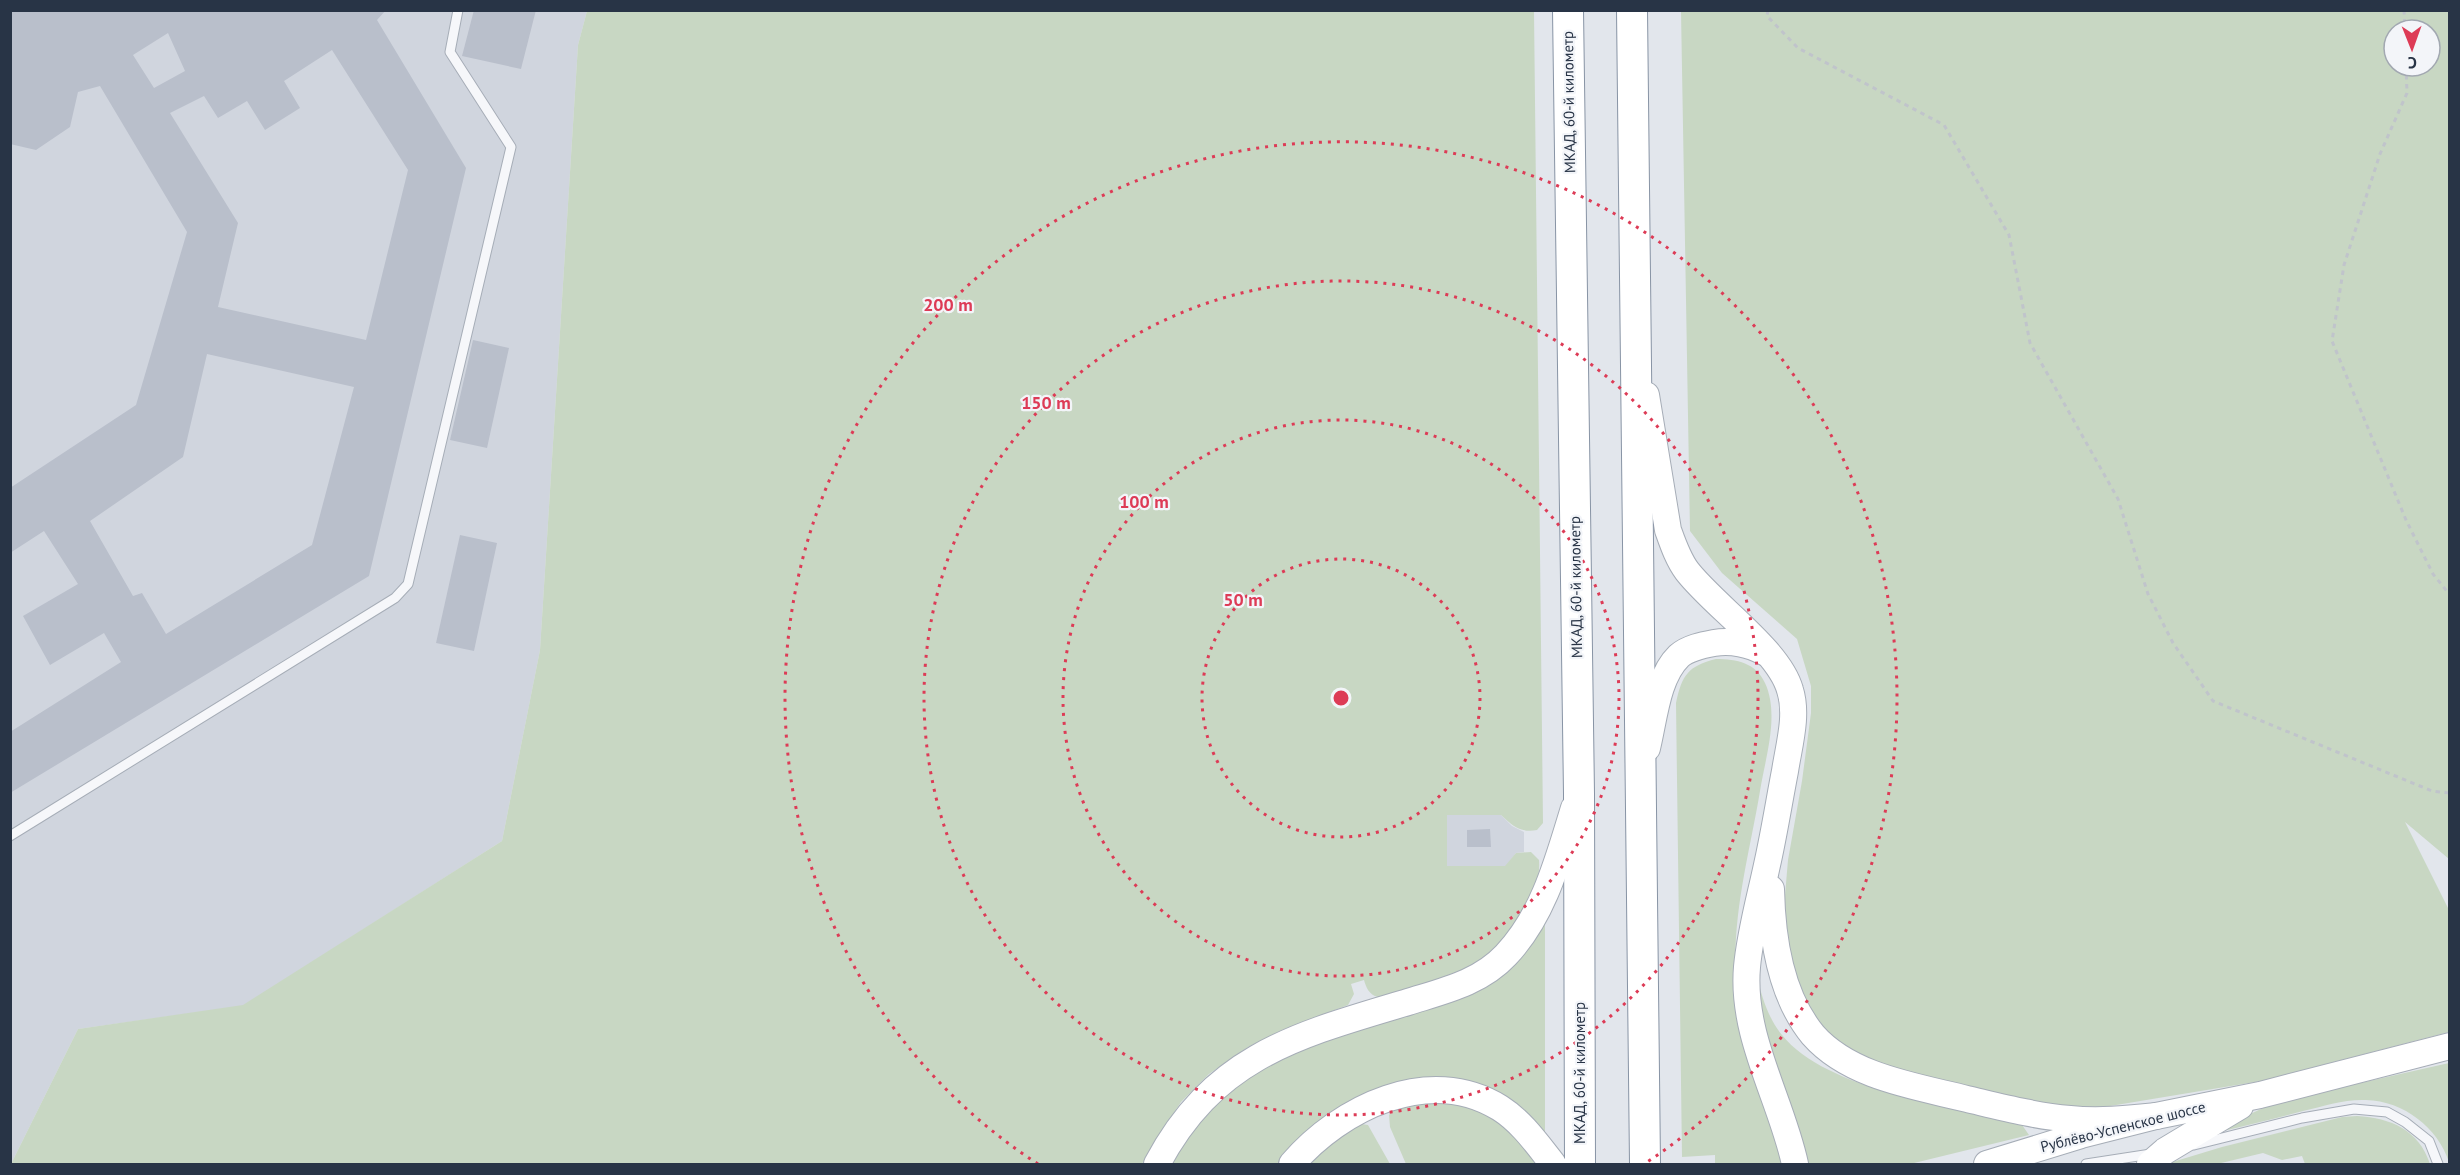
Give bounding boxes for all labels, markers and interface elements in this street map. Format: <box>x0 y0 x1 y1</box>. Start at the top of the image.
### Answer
north arrow <box>2382 18 2442 78</box>
street label: МКАД, 60-й километр <box>1558 31 1579 173</box>
text: С <box>2408 53 2417 73</box>
text: 200 m <box>923 293 973 316</box>
text: 150 m <box>1021 391 1071 414</box>
text: 100 m <box>1119 490 1169 513</box>
street label: МКАД, 60-й километр <box>1565 516 1586 658</box>
text: 50 m <box>1223 588 1263 611</box>
centre of rings <box>1331 688 1351 708</box>
street label: МКАД, 60-й километр <box>1570 1002 1589 1144</box>
street label: Рублёво-Успенское шоссе <box>2038 1097 2207 1156</box>

